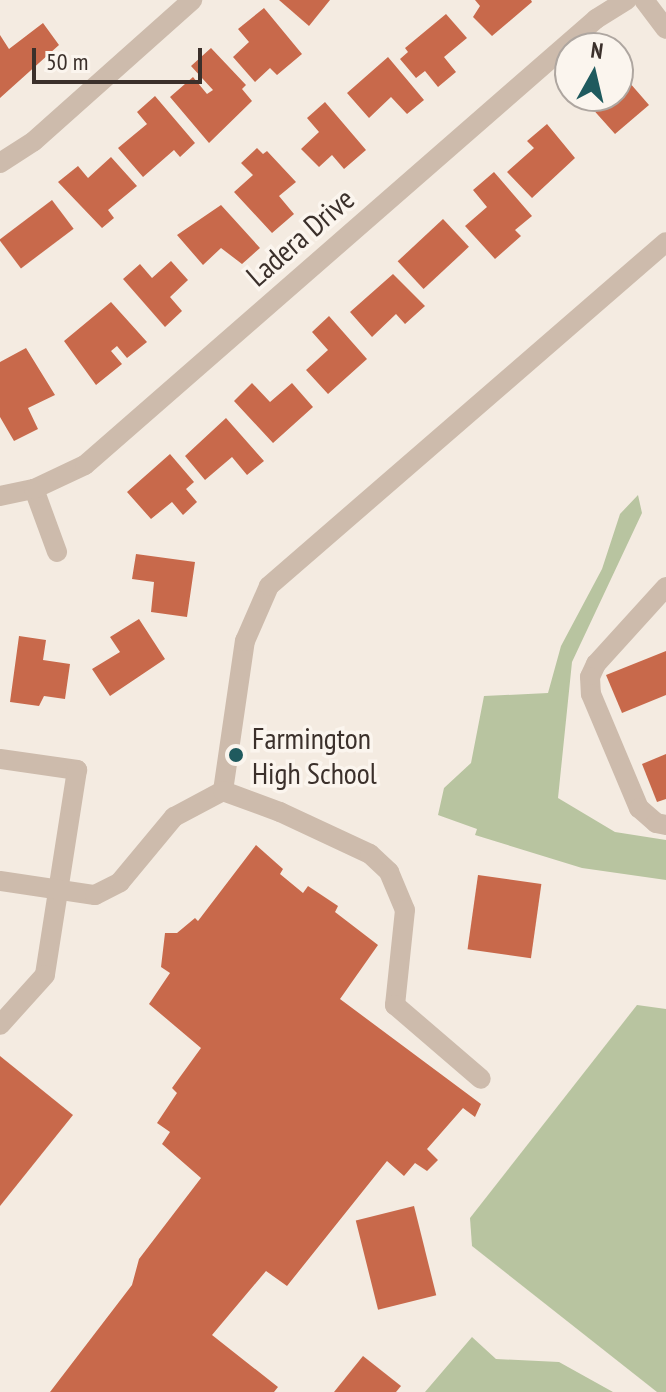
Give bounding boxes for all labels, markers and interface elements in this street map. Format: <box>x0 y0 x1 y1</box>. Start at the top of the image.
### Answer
scale bar <box>36 32 206 82</box>
north arrow <box>554 32 634 112</box>
text: N <box>589 36 605 65</box>
text: 50 m <box>46 46 88 77</box>
street label: Ladera Drive <box>239 181 361 293</box>
place label: Farmington High School <box>252 720 377 790</box>
marker: Farmington High School <box>227 746 245 764</box>

